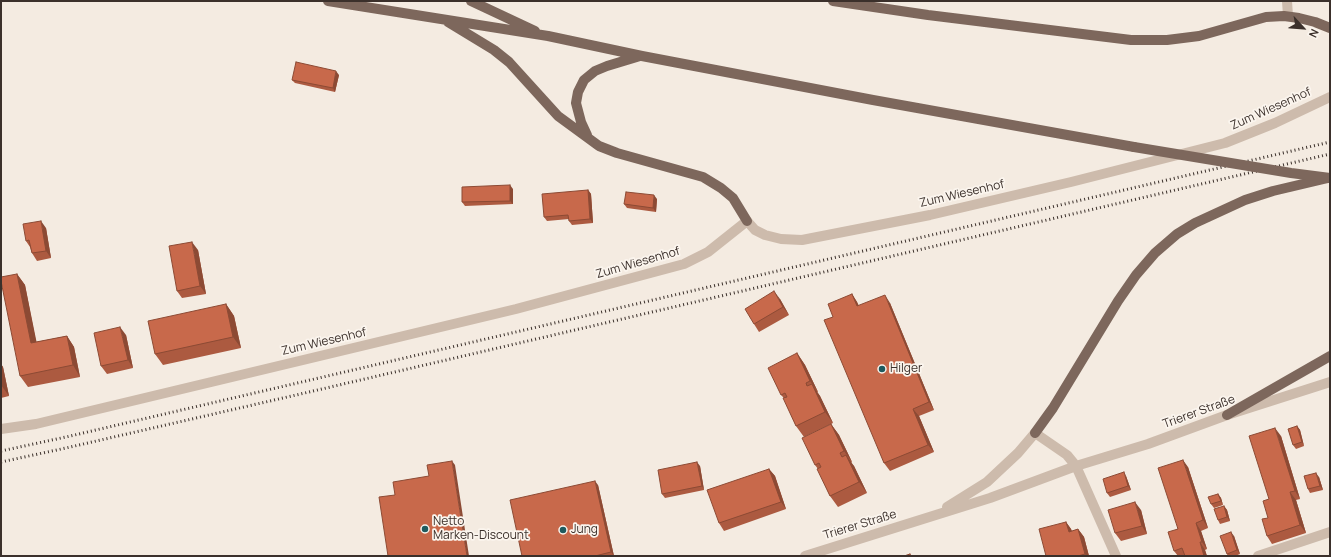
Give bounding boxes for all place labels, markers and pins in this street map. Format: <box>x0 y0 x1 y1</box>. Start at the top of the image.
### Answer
place label: Hilger <box>890 362 922 376</box>
marker: Hilger <box>877 364 887 374</box>
place label: Netto Marken-Discount <box>433 515 529 543</box>
place label: Jung <box>571 523 598 537</box>
marker: Netto Marken-Discount <box>420 524 430 534</box>
marker: Jung <box>558 525 568 535</box>

